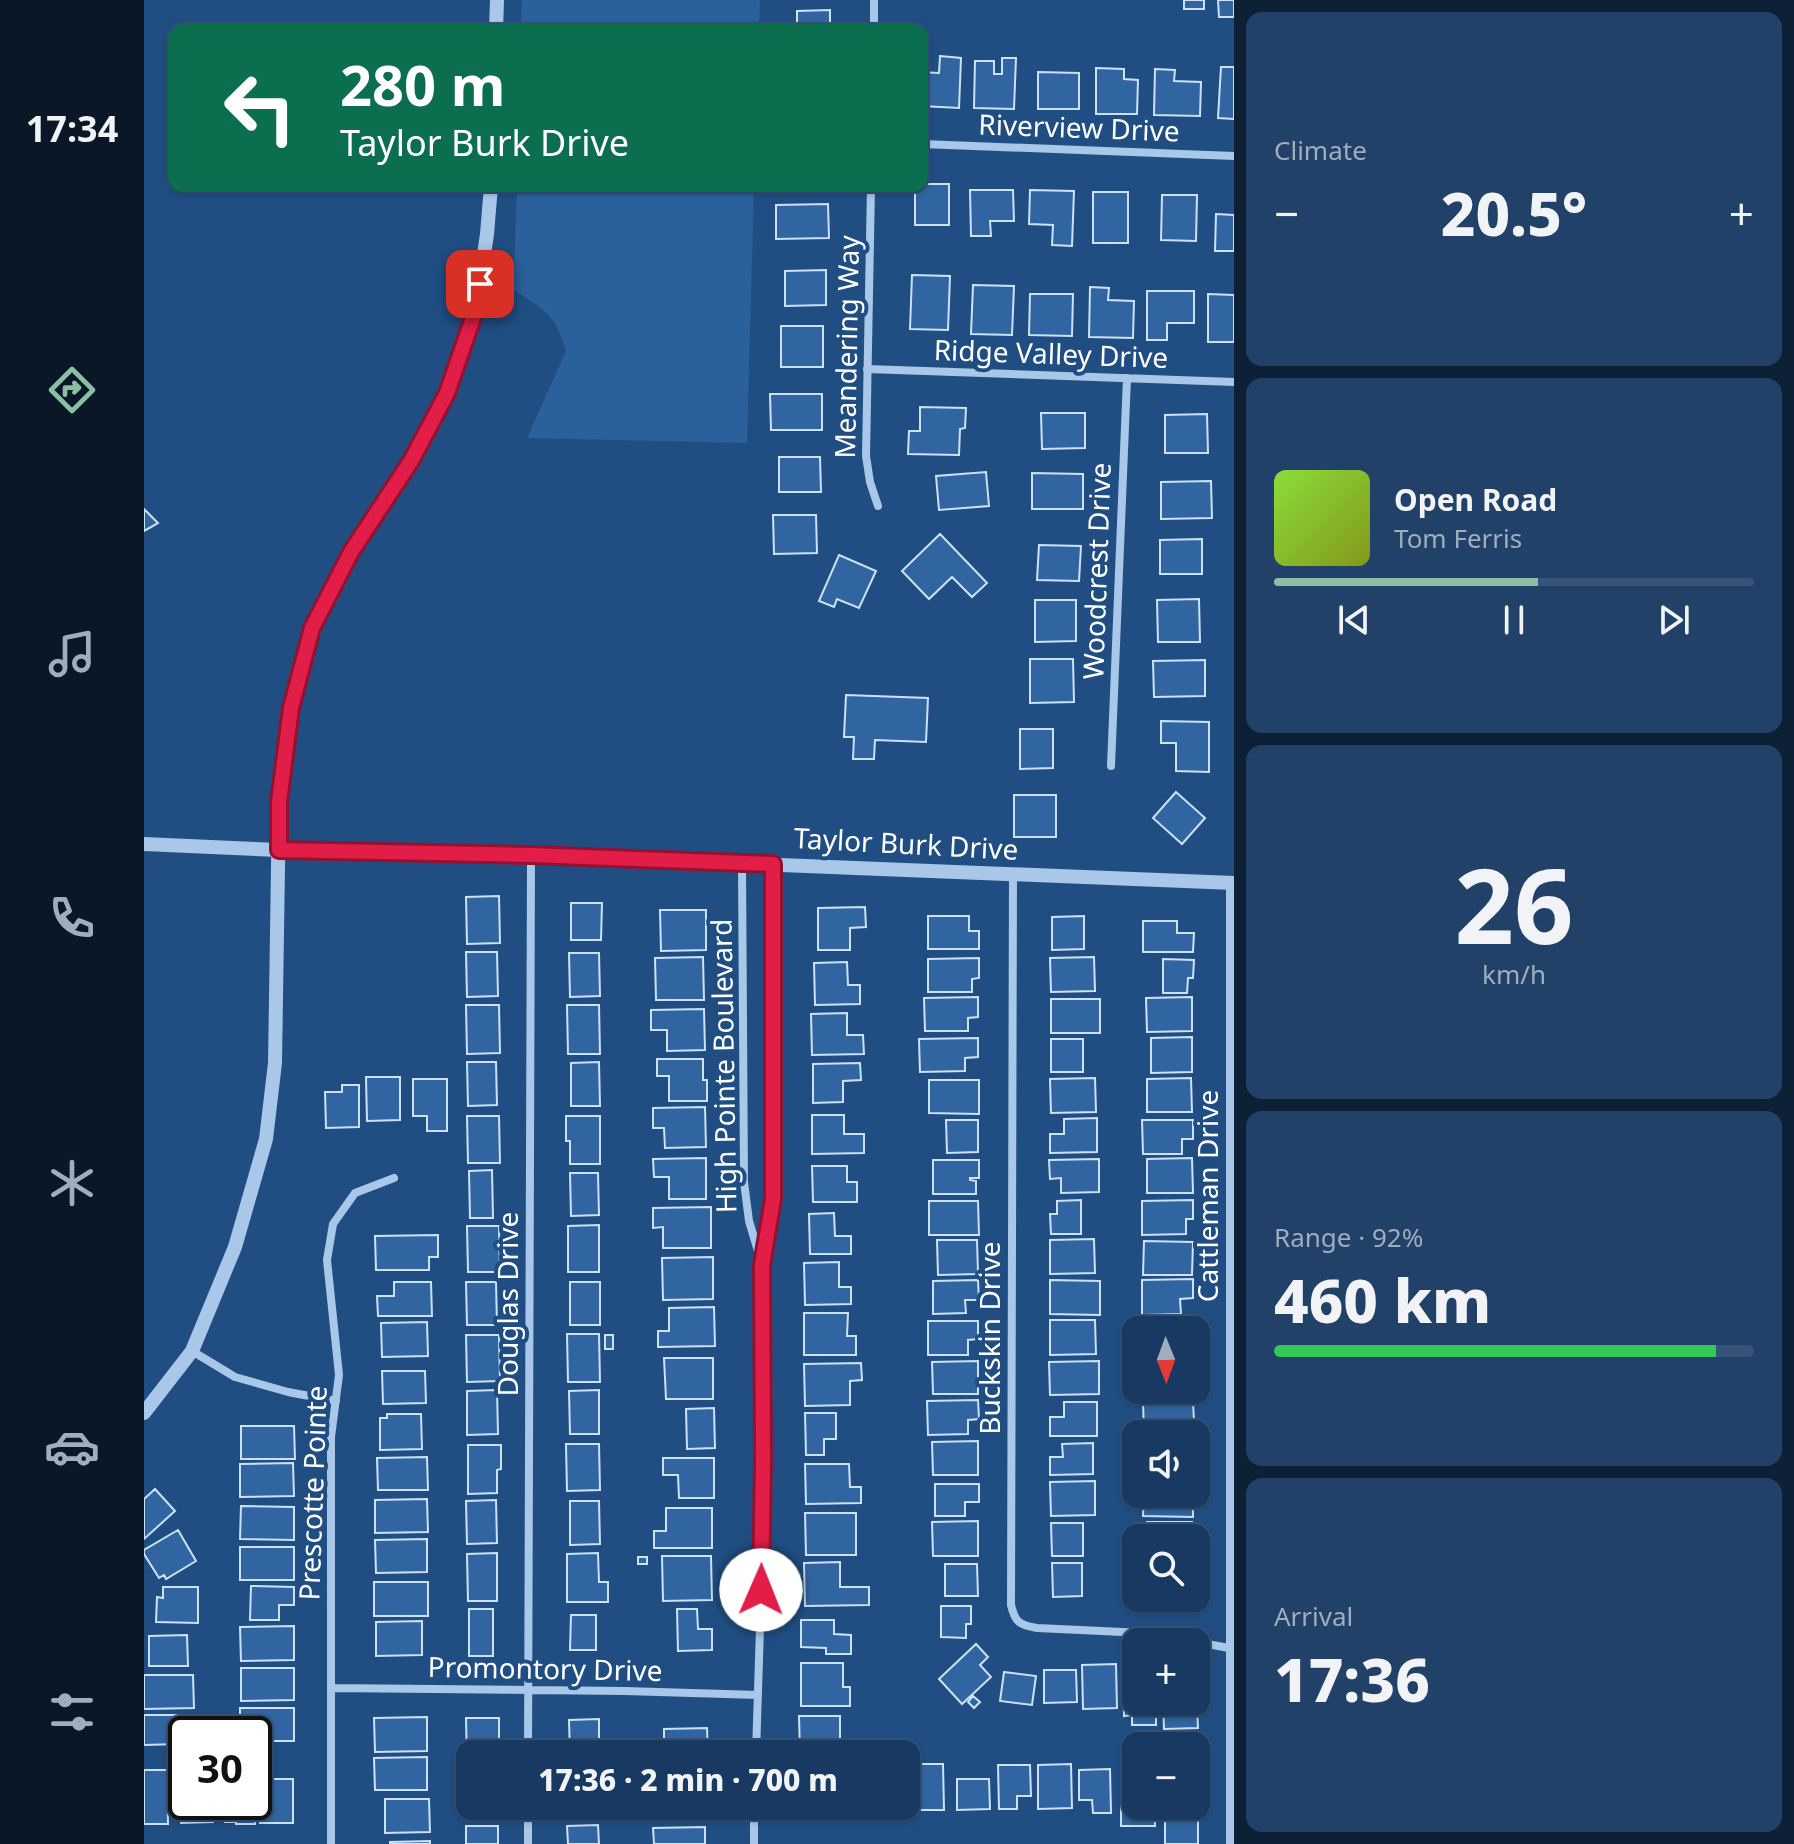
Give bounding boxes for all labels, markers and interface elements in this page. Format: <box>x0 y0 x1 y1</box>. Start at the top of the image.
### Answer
text: 280 m <box>340 46 505 122</box>
icon: left <box>208 56 312 160</box>
text: 17:34 <box>26 104 118 153</box>
street label: Riverview Drive <box>978 104 1180 150</box>
text: Taylor Burk Drive <box>340 118 629 167</box>
text: Climate <box>1274 132 1367 168</box>
text: 20.5° <box>1441 172 1587 254</box>
text: − <box>1274 183 1299 243</box>
text: + <box>1729 183 1754 243</box>
street label: Meandering Way <box>825 234 867 459</box>
pin <box>446 250 514 318</box>
icon: arrive <box>458 262 502 306</box>
street label: Ridge Valley Drive <box>933 330 1169 376</box>
icon: directions <box>44 362 100 418</box>
street label: Woodcrest Drive <box>1073 462 1119 680</box>
text: Open Road <box>1394 479 1557 520</box>
text: Tom Ferris <box>1394 520 1522 556</box>
icon: previous <box>1332 598 1376 642</box>
icon: pause <box>1492 598 1536 642</box>
icon: next <box>1652 598 1696 642</box>
icon: music <box>44 626 100 682</box>
street label: Taylor Burk Drive <box>793 818 1019 868</box>
text: 26 <box>1455 833 1573 974</box>
icon: phone <box>44 890 100 946</box>
street label: High Pointe Boulevard <box>701 918 745 1214</box>
text: km/h <box>1482 956 1546 992</box>
street label: Cattleman Drive <box>1188 1090 1226 1302</box>
icon: climate <box>44 1155 100 1211</box>
street label: Douglas Drive <box>488 1212 526 1396</box>
text: Range · 92% <box>1274 1219 1423 1255</box>
street label: Buckskin Drive <box>970 1241 1008 1435</box>
text: 460 km <box>1274 1259 1491 1341</box>
north arrow <box>1122 1316 1210 1404</box>
map controls <box>1122 1316 1210 1820</box>
street label: Prescotte Pointe <box>289 1385 335 1601</box>
icon: car <box>44 1419 100 1475</box>
button: sound <box>1122 1420 1210 1508</box>
button: search <box>1122 1524 1210 1612</box>
position arrow <box>719 1548 803 1632</box>
text: Arrival <box>1274 1598 1353 1634</box>
button: + <box>1122 1628 1210 1716</box>
text: 17:36 <box>1274 1638 1430 1720</box>
street label: Promontory Drive <box>427 1647 663 1689</box>
icon: filters <box>44 1684 100 1740</box>
speed limit sign: 30 <box>168 1716 272 1820</box>
button: − <box>1122 1732 1210 1820</box>
text: 17:36 · 2 min · 700 m <box>538 1759 838 1800</box>

